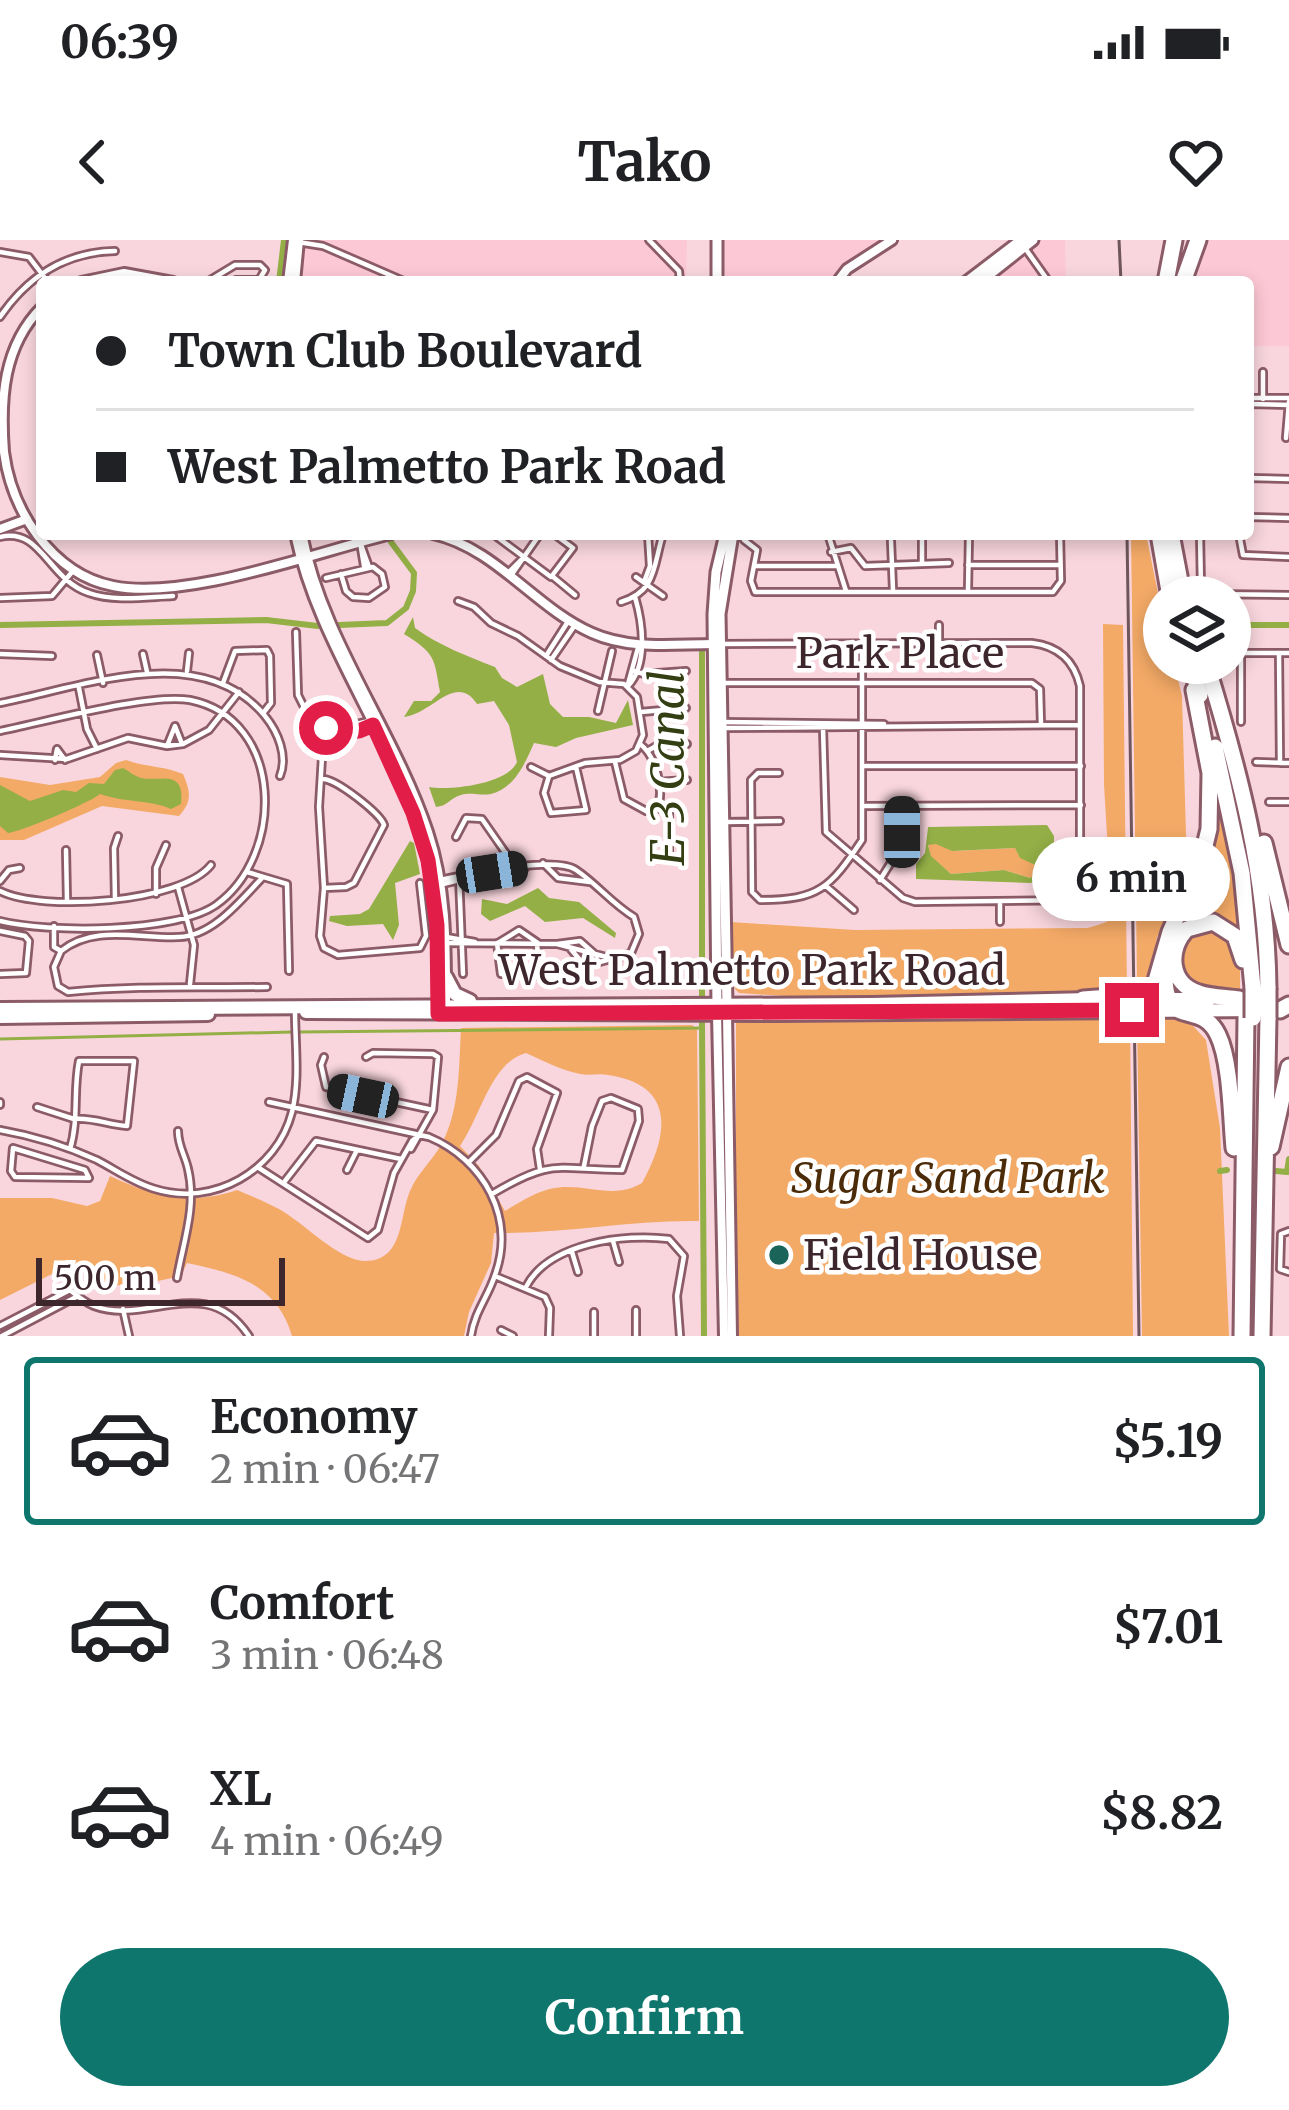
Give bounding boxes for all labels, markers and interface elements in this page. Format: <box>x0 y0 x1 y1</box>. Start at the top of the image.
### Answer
text: 06:39 <box>60 14 179 70</box>
text: Tako <box>578 128 711 196</box>
icon: back <box>60 129 126 195</box>
icon: heart <box>1163 129 1229 195</box>
text: Town Club Boulevard <box>168 323 642 379</box>
text: West Palmetto Park Road <box>168 439 726 495</box>
map controls <box>1143 576 1251 684</box>
button: layers <box>1143 576 1251 684</box>
street label: Park Place <box>796 627 1004 679</box>
water label: E-3 Canal <box>640 670 696 866</box>
route start <box>299 701 353 755</box>
car <box>884 796 920 868</box>
callout: 6 min <box>1033 836 1231 920</box>
car <box>454 849 530 895</box>
text: 6 min <box>1075 854 1187 903</box>
street label: West Palmetto Park Road <box>498 944 1005 996</box>
route end <box>1105 983 1159 1037</box>
car <box>324 1071 402 1121</box>
park label: Sugar Sand Park <box>791 1152 1105 1204</box>
place label: Field House <box>803 1229 1038 1281</box>
marker: Field House <box>766 1242 792 1268</box>
scale bar <box>36 1252 285 1305</box>
text: 500 m <box>54 1258 156 1299</box>
icon: car <box>66 1387 174 1495</box>
text: Economy <box>210 1389 418 1445</box>
text: $5.19 <box>1112 1413 1223 1469</box>
text: 2 min · 06:47 <box>210 1445 440 1494</box>
icon: car <box>66 1573 174 1681</box>
text: Comfort <box>210 1575 394 1631</box>
text: $7.01 <box>1113 1599 1223 1655</box>
text: 3 min · 06:48 <box>210 1631 444 1680</box>
icon: car <box>66 1759 174 1867</box>
text: XL <box>210 1761 272 1817</box>
text: $8.82 <box>1100 1785 1223 1841</box>
text: 4 min · 06:49 <box>210 1817 444 1866</box>
button: Confirm <box>60 1948 1229 2086</box>

